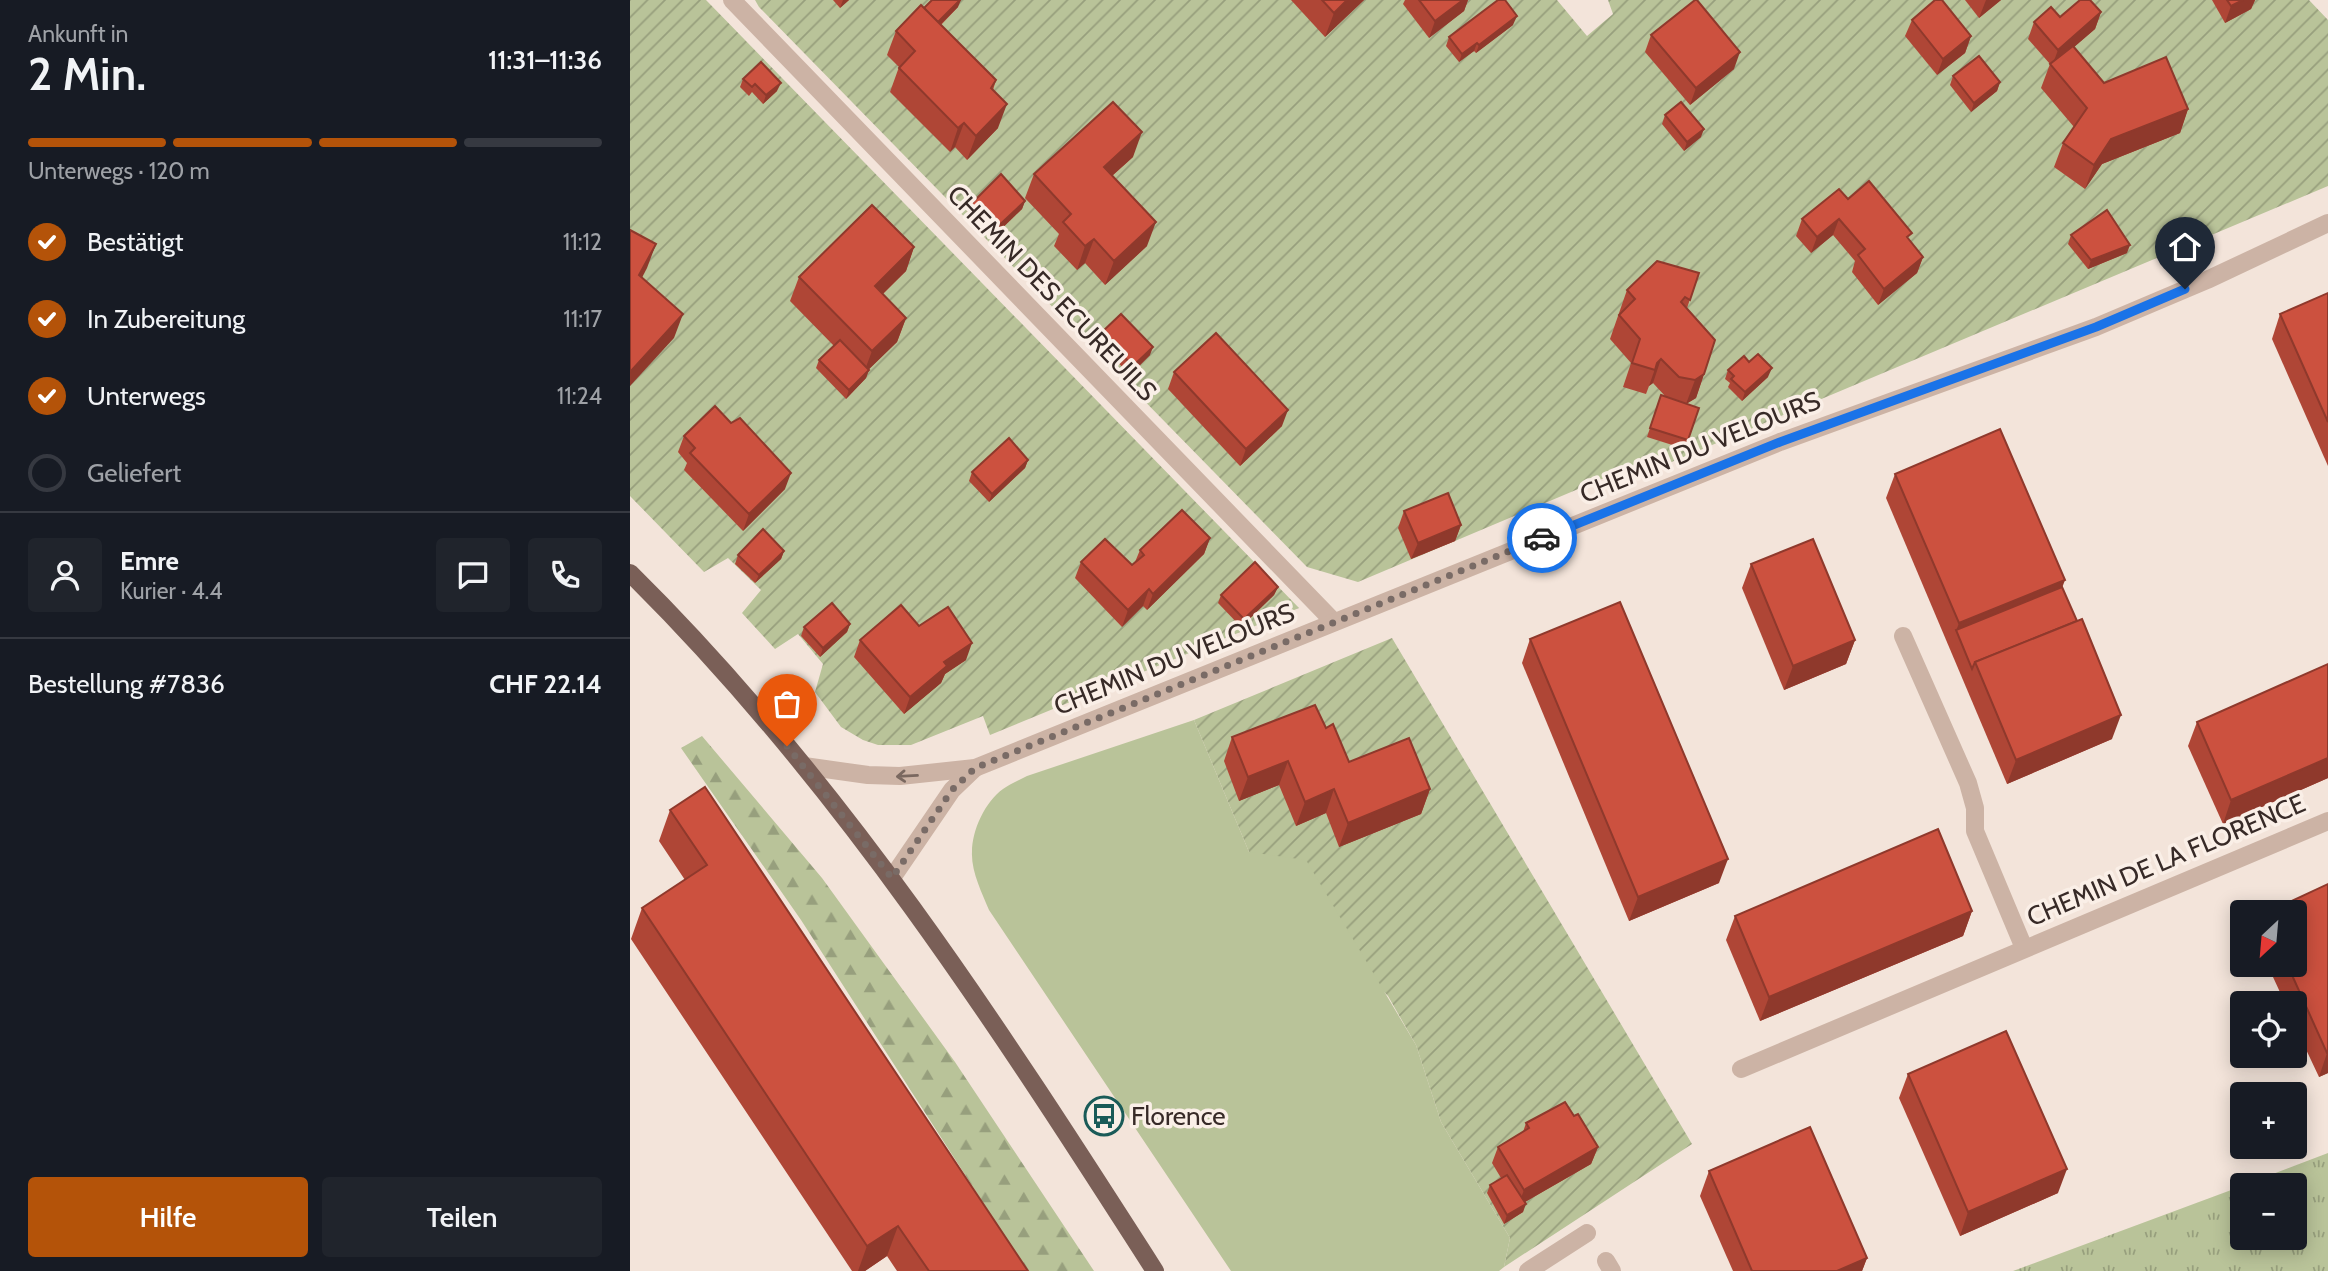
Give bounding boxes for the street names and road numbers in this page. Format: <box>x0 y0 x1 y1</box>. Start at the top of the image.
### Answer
street label: CHEMIN DES ECUREUILS <box>941 178 1163 408</box>
street label: CHEMIN DU VELOURS <box>1575 384 1825 510</box>
street label: CHEMIN DU VELOURS <box>1049 596 1299 722</box>
street label: CHEMIN DE LA FLORENCE <box>2022 787 2310 933</box>

